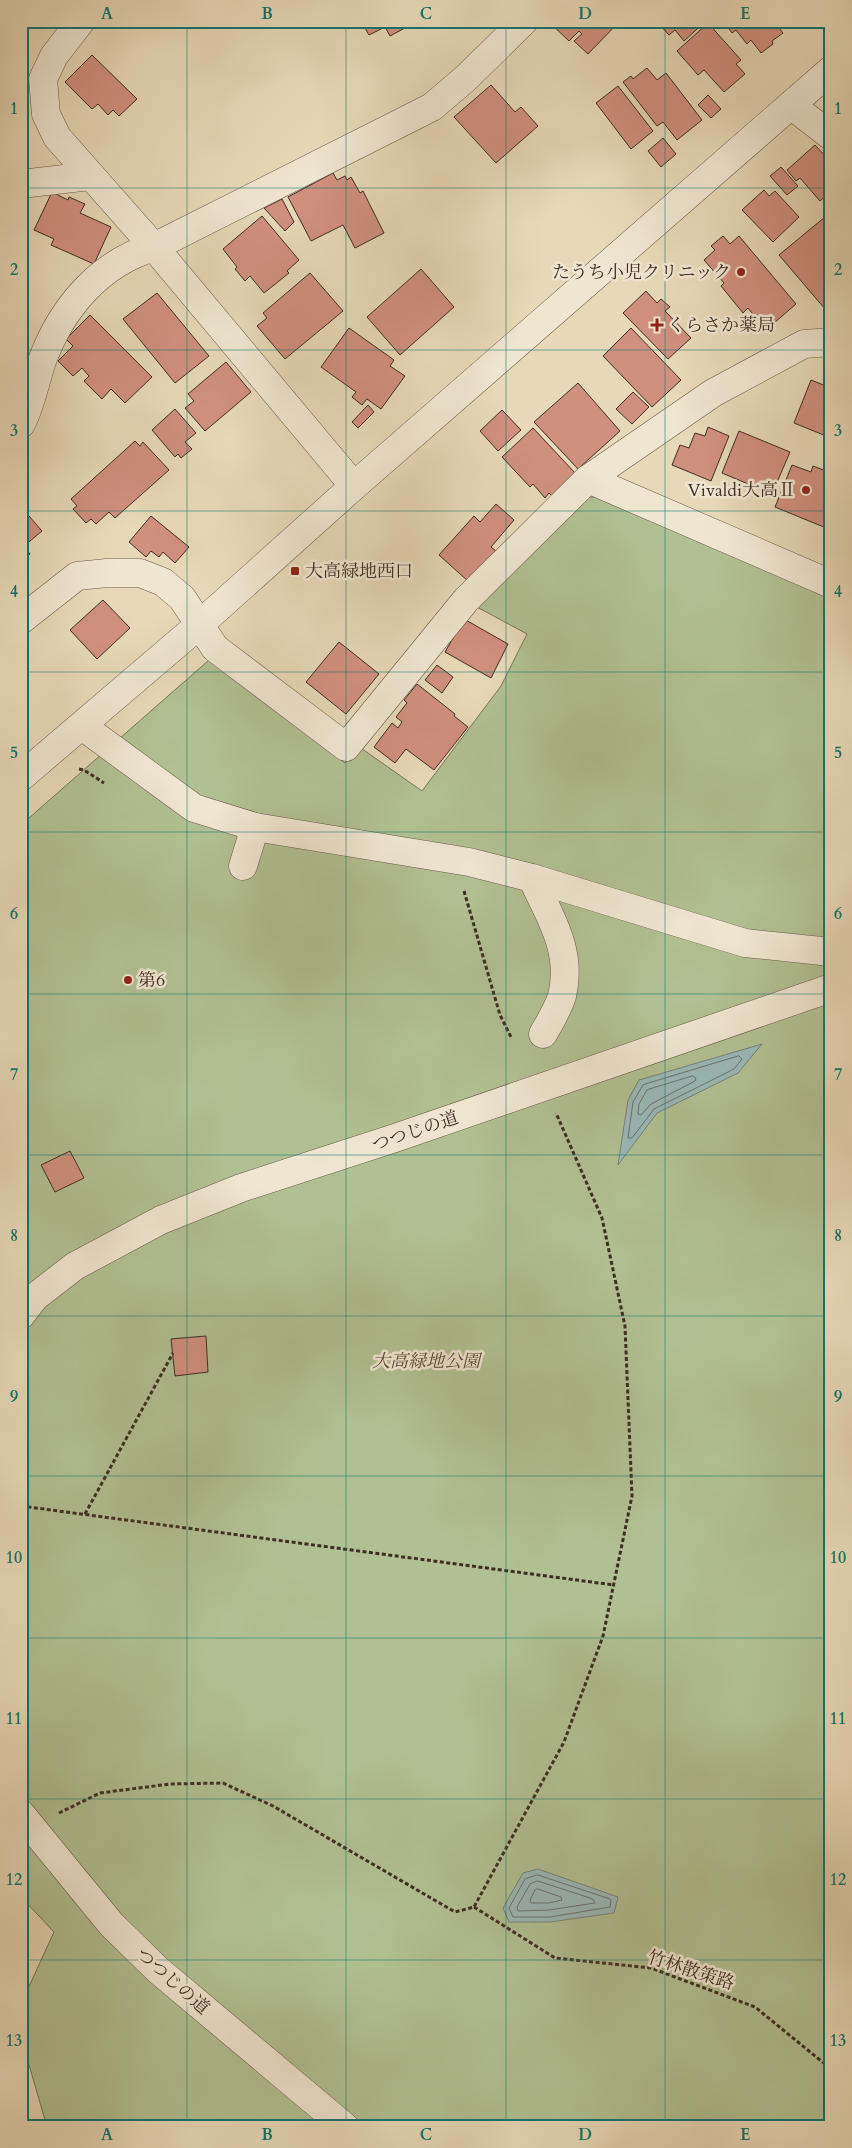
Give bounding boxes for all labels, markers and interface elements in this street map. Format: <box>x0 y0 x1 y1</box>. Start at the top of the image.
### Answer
text: A <box>101 3 113 25</box>
text: B <box>261 3 273 25</box>
text: C <box>420 3 432 25</box>
text: D <box>578 3 592 25</box>
text: E <box>740 3 750 25</box>
text: 1 <box>10 98 18 120</box>
text: 1 <box>834 98 842 120</box>
text: 2 <box>10 259 18 281</box>
text: 2 <box>834 259 842 281</box>
place label: たうち小児クリニック <box>552 260 731 285</box>
marker: たうち小児クリニック <box>735 266 747 278</box>
place label: くらさか薬局 <box>667 313 775 338</box>
marker: くらさか薬局 <box>651 319 663 331</box>
text: 3 <box>10 420 18 442</box>
text: 3 <box>834 420 842 442</box>
place label: Vivaldi大高Ⅱ <box>688 478 796 503</box>
marker: Vivaldi大高Ⅱ <box>800 484 812 496</box>
place label: 大高緑地西口 <box>305 559 413 584</box>
marker: 大高緑地西口 <box>289 565 301 577</box>
text: 4 <box>10 581 18 603</box>
text: 4 <box>834 581 842 603</box>
text: 5 <box>10 742 18 764</box>
text: 5 <box>834 742 842 764</box>
text: 6 <box>10 903 18 925</box>
text: 6 <box>834 903 842 925</box>
place label: 第6 <box>138 968 165 993</box>
marker: 第6 <box>122 974 134 986</box>
text: 7 <box>10 1064 18 1086</box>
text: 7 <box>834 1064 842 1086</box>
street label: つつじの道 <box>369 1105 462 1158</box>
text: 8 <box>10 1225 18 1247</box>
text: 8 <box>834 1225 842 1247</box>
park label: 大高緑地公園 <box>372 1349 483 1374</box>
text: 9 <box>10 1386 18 1408</box>
text: 9 <box>834 1386 842 1408</box>
text: 10 <box>6 1547 22 1569</box>
text: 10 <box>830 1547 846 1569</box>
text: 11 <box>6 1708 22 1730</box>
text: 11 <box>830 1708 846 1730</box>
text: 12 <box>6 1869 22 1891</box>
text: 12 <box>830 1869 846 1891</box>
street label: つつじの道 <box>131 1942 215 2020</box>
street label: 竹林散策路 <box>644 1945 738 1996</box>
text: 13 <box>6 2030 22 2052</box>
text: 13 <box>830 2030 846 2052</box>
text: A <box>101 2124 113 2146</box>
text: B <box>261 2124 273 2146</box>
text: C <box>420 2124 432 2146</box>
text: D <box>578 2124 592 2146</box>
text: E <box>740 2124 750 2146</box>

